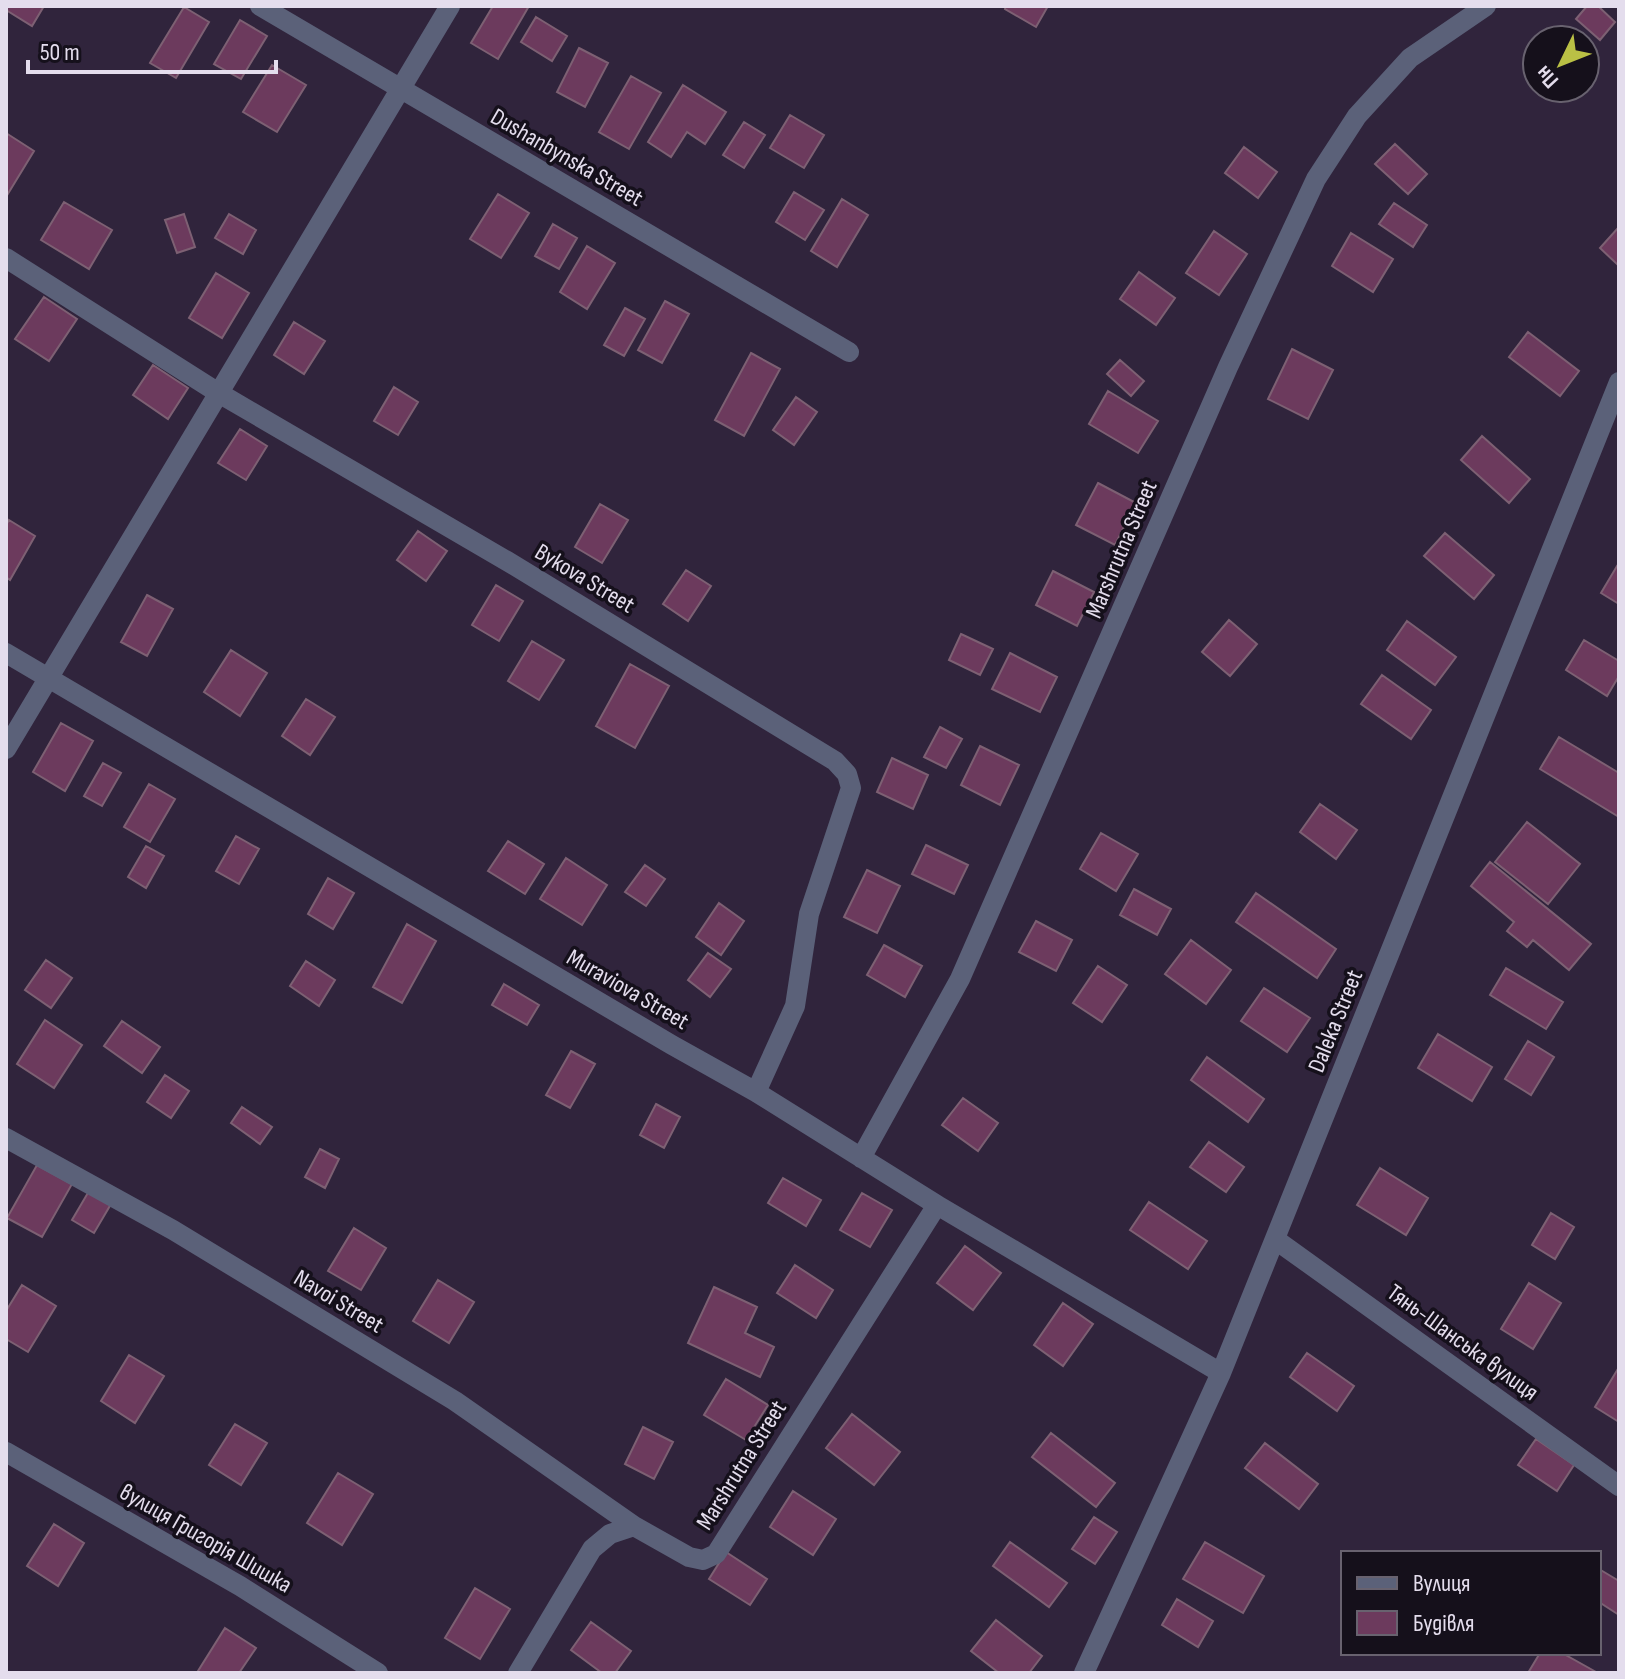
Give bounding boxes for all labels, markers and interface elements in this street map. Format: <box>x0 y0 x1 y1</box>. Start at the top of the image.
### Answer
scale bar <box>28 24 276 74</box>
north arrow <box>1521 24 1601 104</box>
text: 50 m <box>40 38 80 67</box>
text: Пн <box>1530 60 1565 94</box>
street label: Dushanbynska Street <box>485 102 648 213</box>
street label: Marshrutna Street <box>1079 476 1164 623</box>
street label: Bykova Street <box>530 537 640 619</box>
street label: Muraviova Street <box>562 943 694 1036</box>
street label: Daleka Street <box>1302 966 1369 1077</box>
street label: Navoi Street <box>289 1263 389 1339</box>
street label: Тянь-Шанська вулиця <box>1381 1278 1544 1407</box>
street label: Marshrutna Street <box>690 1395 793 1535</box>
street label: вулиця Григорія Шишка <box>114 1477 297 1599</box>
legend <box>1341 1551 1601 1655</box>
text: Вулиця <box>1413 1569 1471 1598</box>
text: Будівля <box>1413 1609 1474 1638</box>

